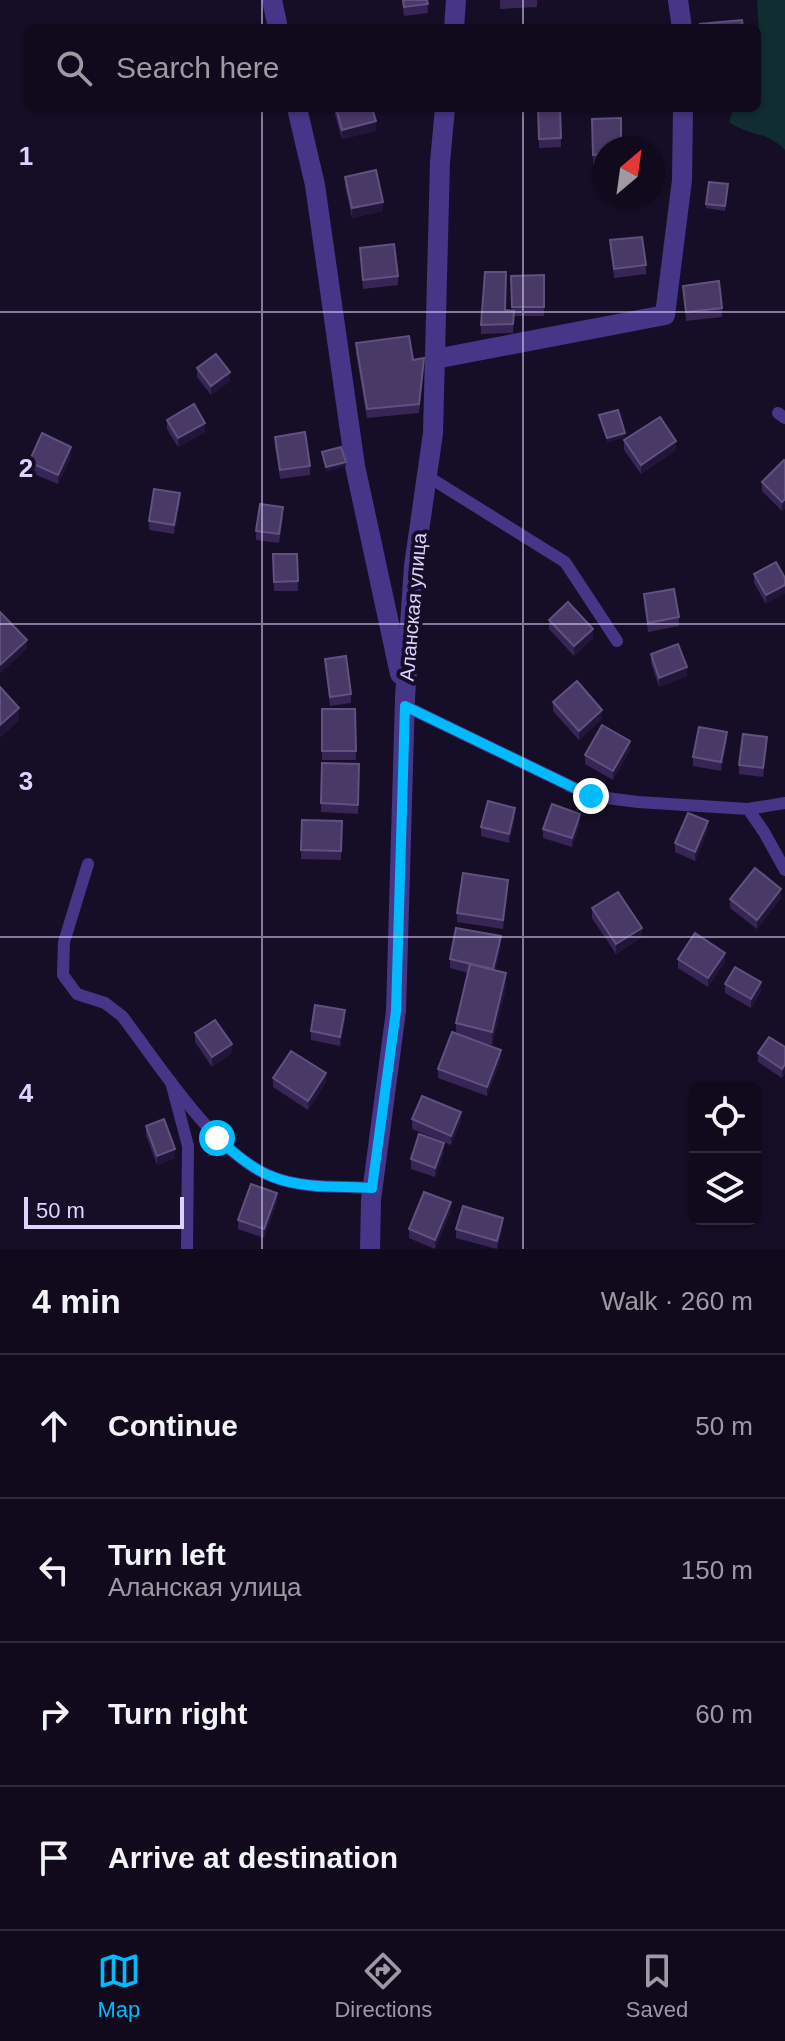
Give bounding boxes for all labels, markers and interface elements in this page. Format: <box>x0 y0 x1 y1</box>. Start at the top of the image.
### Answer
search box <box>24 24 761 112</box>
icon: search <box>52 46 96 90</box>
text: Search here <box>116 51 279 84</box>
north arrow <box>593 136 665 208</box>
text: 1 <box>19 141 33 171</box>
text: 2 <box>19 453 33 483</box>
street label: Аланская улица <box>396 531 431 682</box>
text: 3 <box>19 766 33 796</box>
route end <box>573 778 609 814</box>
text: 4 <box>19 1078 34 1108</box>
map controls <box>689 1081 761 1225</box>
button: locate <box>689 1081 761 1153</box>
route start <box>199 1120 235 1156</box>
button: layers <box>689 1153 761 1225</box>
scale bar <box>24 1193 184 1229</box>
text: 50 m <box>36 1198 85 1223</box>
text: 4 min <box>32 1282 121 1320</box>
text: Walk · 260 m <box>601 1286 753 1316</box>
icon: ahead <box>32 1404 76 1448</box>
text: Continue <box>108 1409 238 1442</box>
text: 50 m <box>695 1411 753 1441</box>
text: Turn left <box>108 1538 226 1571</box>
icon: left <box>32 1548 76 1592</box>
text: 150 m <box>681 1555 753 1585</box>
text: Аланская улица <box>108 1572 302 1602</box>
icon: right <box>32 1692 76 1736</box>
text: Turn right <box>108 1697 247 1730</box>
text: 60 m <box>695 1699 753 1729</box>
icon: arrive <box>32 1836 76 1880</box>
text: Arrive at destination <box>108 1841 398 1874</box>
tab: Map <box>97 1949 141 2023</box>
tab: Directions <box>334 1949 432 2023</box>
tab: Saved <box>626 1949 688 2023</box>

